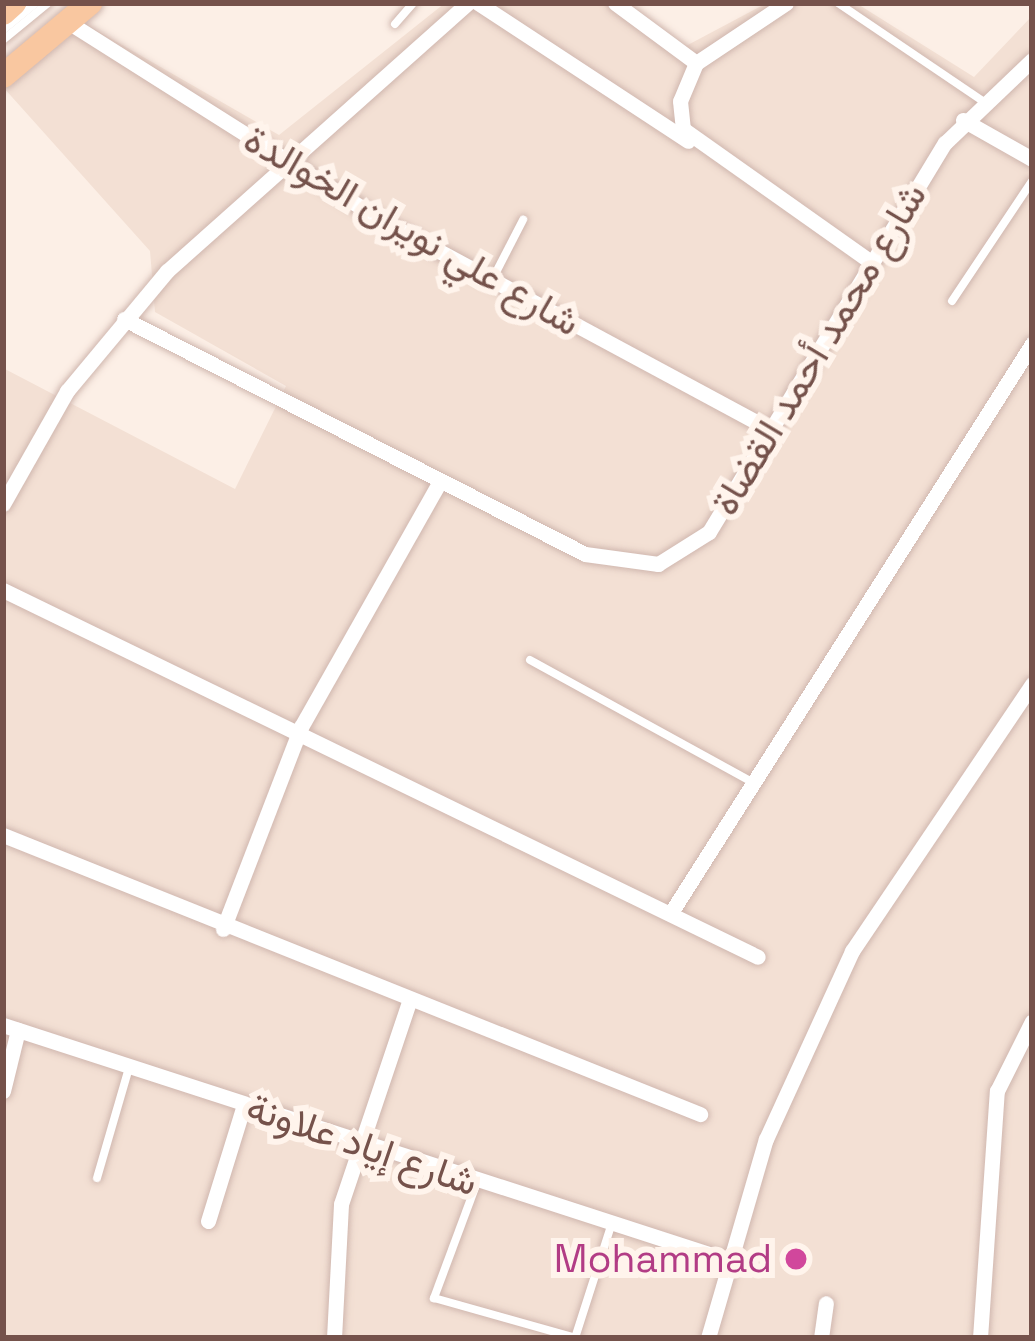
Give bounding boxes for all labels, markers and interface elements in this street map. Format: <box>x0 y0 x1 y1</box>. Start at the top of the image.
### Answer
street label: شارع علي نويران الخوالدة <box>236 116 588 346</box>
street label: شارع محمد أحمد القضاة <box>701 175 937 523</box>
street label: شارع إياد علاونة <box>240 1084 484 1206</box>
place label: Mohammad <box>554 1236 772 1282</box>
marker: Mohammad <box>783 1246 809 1272</box>

